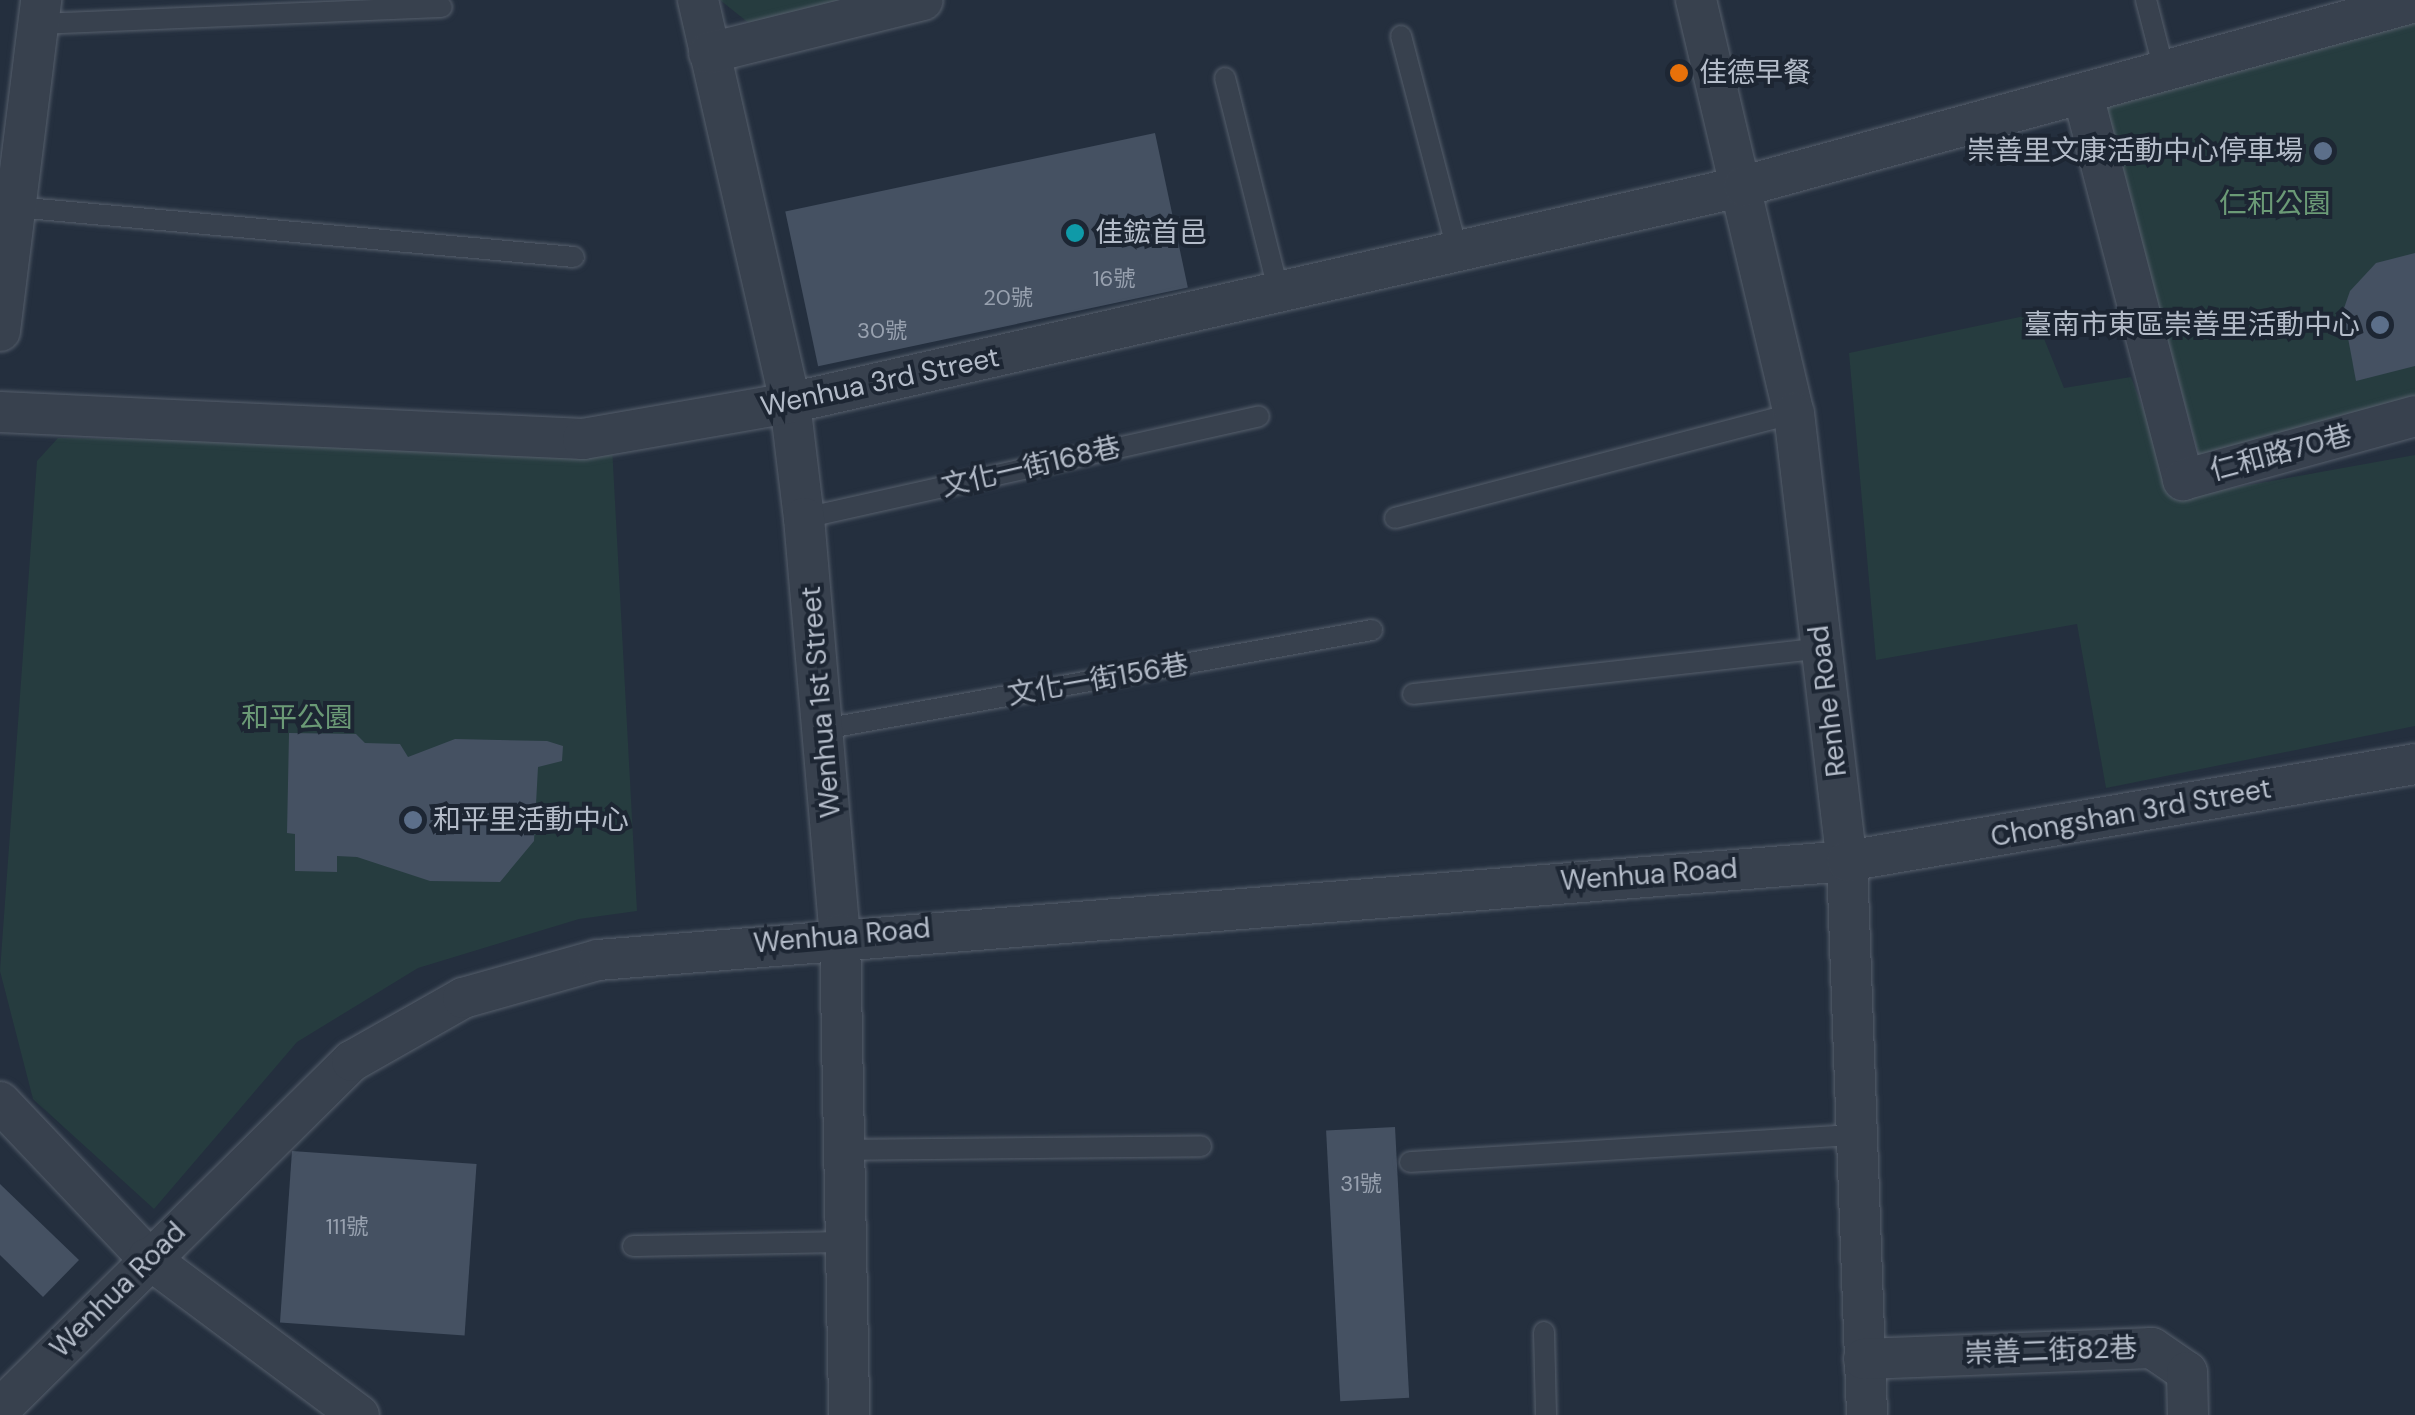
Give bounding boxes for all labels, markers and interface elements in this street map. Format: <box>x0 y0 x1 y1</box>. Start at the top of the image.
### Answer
place label: 佳德早餐 <box>1699 56 1811 90</box>
marker: 佳德早餐 <box>1668 62 1690 84</box>
place label: 崇善里文康活動中心停車場 <box>1967 134 2303 168</box>
marker: 崇善里文康活動中心停車場 <box>2312 140 2334 162</box>
park label: 仁和公園 <box>2219 187 2331 221</box>
place label: 佳鋐首邑 <box>1095 216 1207 250</box>
marker: 佳鋐首邑 <box>1064 222 1086 244</box>
house number: 16號 <box>1093 266 1135 292</box>
house number: 20號 <box>983 285 1033 311</box>
place label: 臺南市東區崇善里活動中心 <box>2024 308 2360 342</box>
marker: 臺南市東區崇善里活動中心 <box>2369 314 2391 336</box>
house number: 30號 <box>857 318 907 344</box>
street label: Wenhua 3rd Street <box>758 340 1002 424</box>
street label: 仁和路70巷 <box>2206 418 2356 488</box>
street label: 文化一街168巷 <box>938 430 1124 504</box>
street label: Wenhua 1st Street <box>794 585 848 819</box>
street label: Renhe Road <box>1802 623 1854 779</box>
street label: 文化一街156巷 <box>1005 648 1191 712</box>
park label: 和平公園 <box>241 701 353 735</box>
street label: Chongshan 3rd Street <box>1988 772 2274 854</box>
place label: 和平里活動中心 <box>433 803 629 837</box>
marker: 和平里活動中心 <box>402 809 424 831</box>
street label: Wenhua Road <box>1559 852 1739 898</box>
street label: Wenhua Road <box>752 912 932 960</box>
house number: 31號 <box>1340 1171 1382 1197</box>
house number: 111號 <box>326 1214 368 1240</box>
street label: Wenhua Road <box>43 1215 193 1365</box>
street label: 崇善二街82巷 <box>1964 1331 2138 1371</box>

